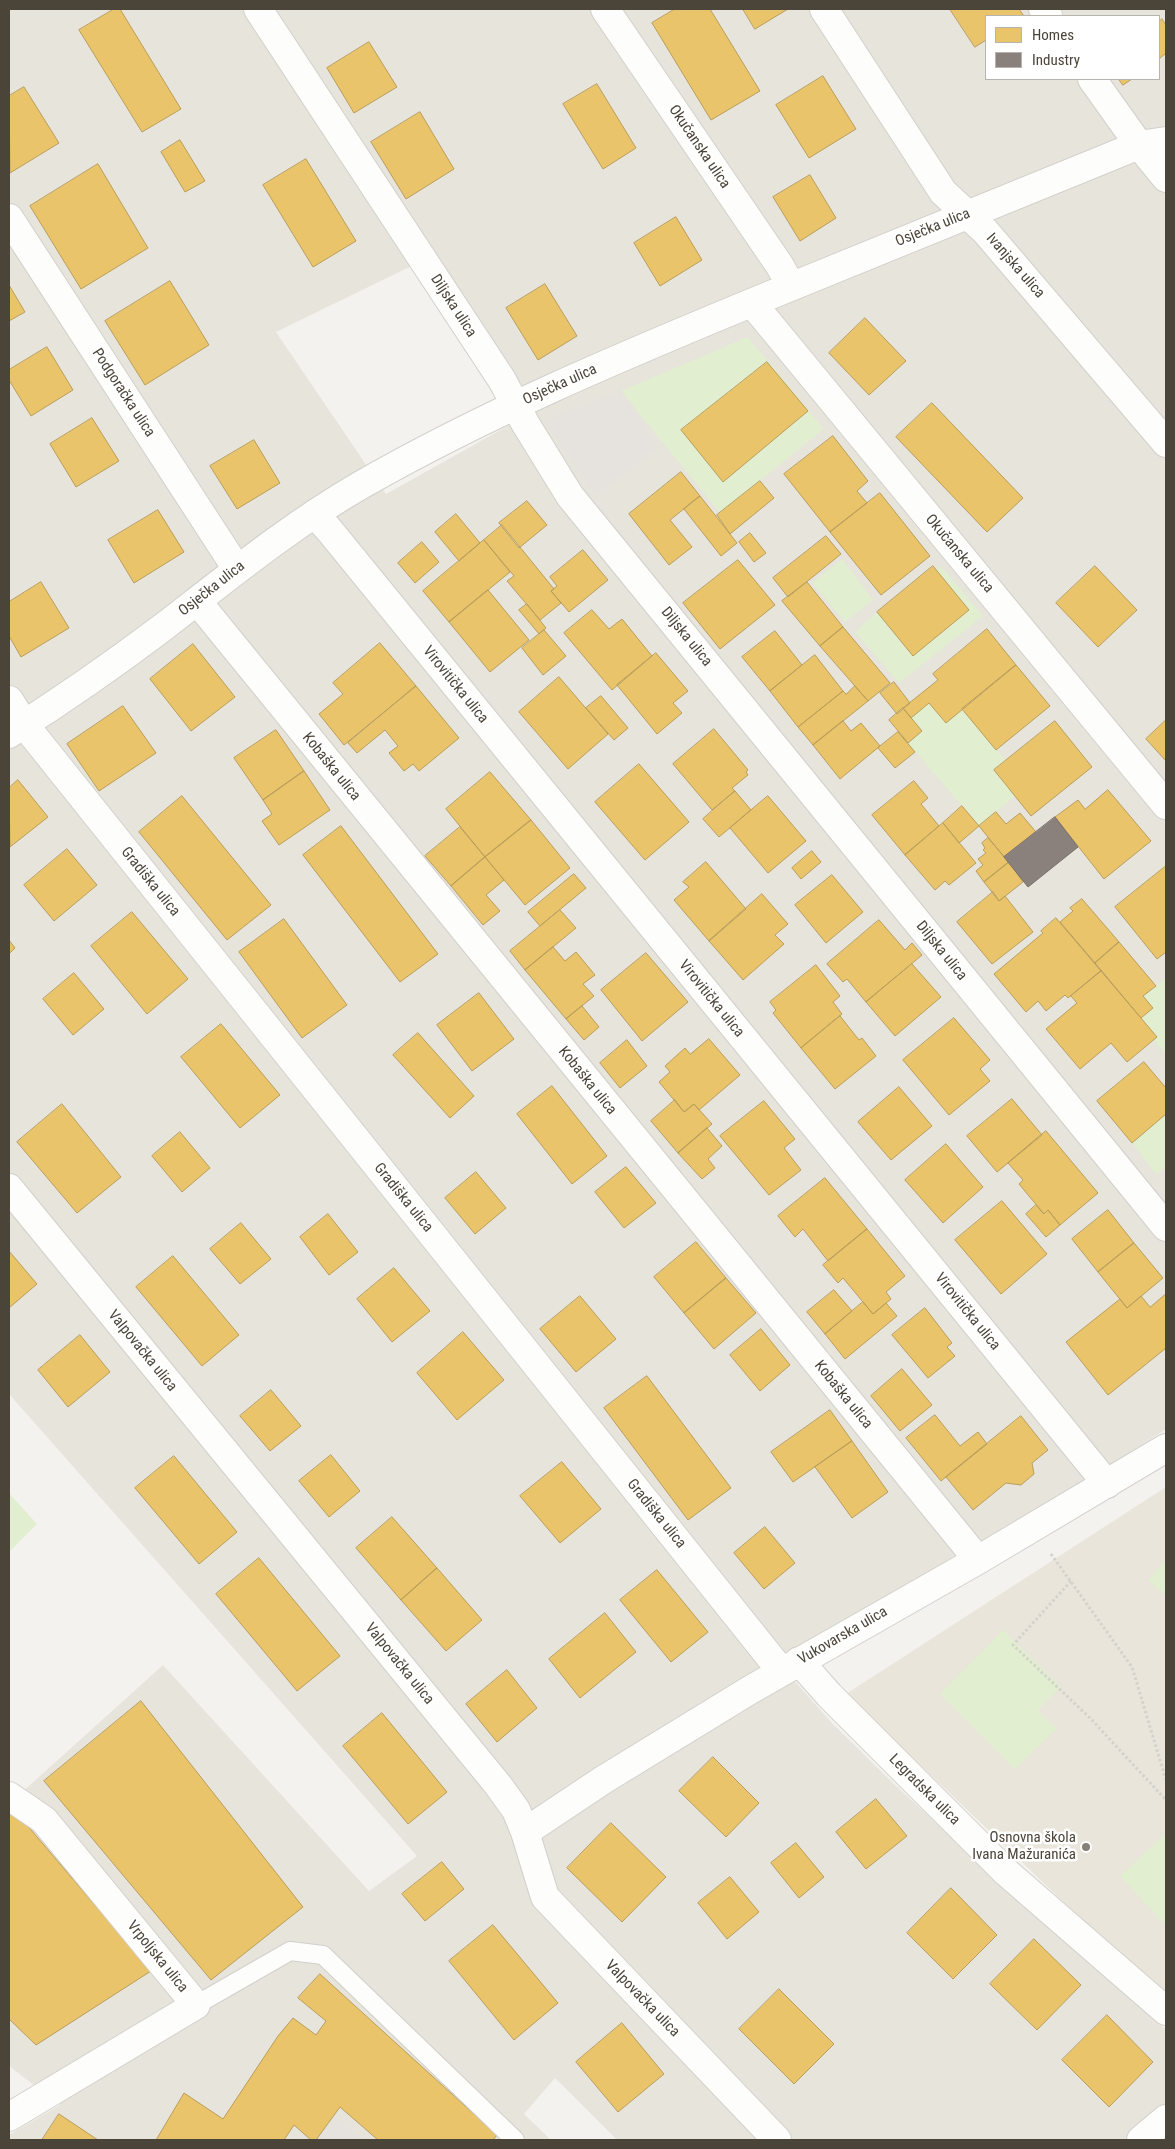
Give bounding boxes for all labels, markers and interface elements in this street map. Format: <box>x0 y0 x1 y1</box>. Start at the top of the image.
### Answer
legend <box>985 15 1160 80</box>
text: Homes <box>1032 26 1074 44</box>
text: Industry <box>1032 51 1080 69</box>
street label: Okučanska ulica <box>664 102 734 192</box>
street label: Osječka ulica <box>893 205 973 251</box>
street label: Ivanjska ulica <box>982 230 1048 302</box>
street label: Diljska ulica <box>426 271 480 341</box>
street label: Podgoračka ulica <box>88 345 158 441</box>
street label: Osječka ulica <box>520 361 600 409</box>
street label: Okučanska ulica <box>921 511 997 597</box>
street label: Osječka ulica <box>175 558 249 620</box>
street label: Diljska ulica <box>657 604 715 670</box>
street label: Virovitička ulica <box>418 643 492 727</box>
street label: Kobaška ulica <box>298 729 364 805</box>
street label: Gradiška ulica <box>117 844 183 920</box>
street label: Diljska ulica <box>912 918 970 984</box>
street label: Virovitička ulica <box>674 957 748 1041</box>
street label: Kobaška ulica <box>554 1043 620 1119</box>
street label: Gradiška ulica <box>370 1160 436 1236</box>
street label: Virovitička ulica <box>930 1270 1004 1354</box>
street label: Valpovačka ulica <box>104 1307 180 1395</box>
street label: Kobaška ulica <box>810 1357 876 1433</box>
street label: Gradiška ulica <box>623 1476 689 1552</box>
street label: Vukovarska ulica <box>795 1603 891 1669</box>
street label: Valpovačka ulica <box>361 1620 437 1708</box>
street label: Legradska ulica <box>885 1751 963 1829</box>
place label: Osnovna škola Ivana Mažuranića <box>972 1829 1076 1864</box>
marker: Osnovna škola Ivana Mažuranića <box>1080 1841 1092 1853</box>
street label: Vrpoljska ulica <box>123 1918 191 1996</box>
street label: Valpovačka ulica <box>601 1957 683 2041</box>

